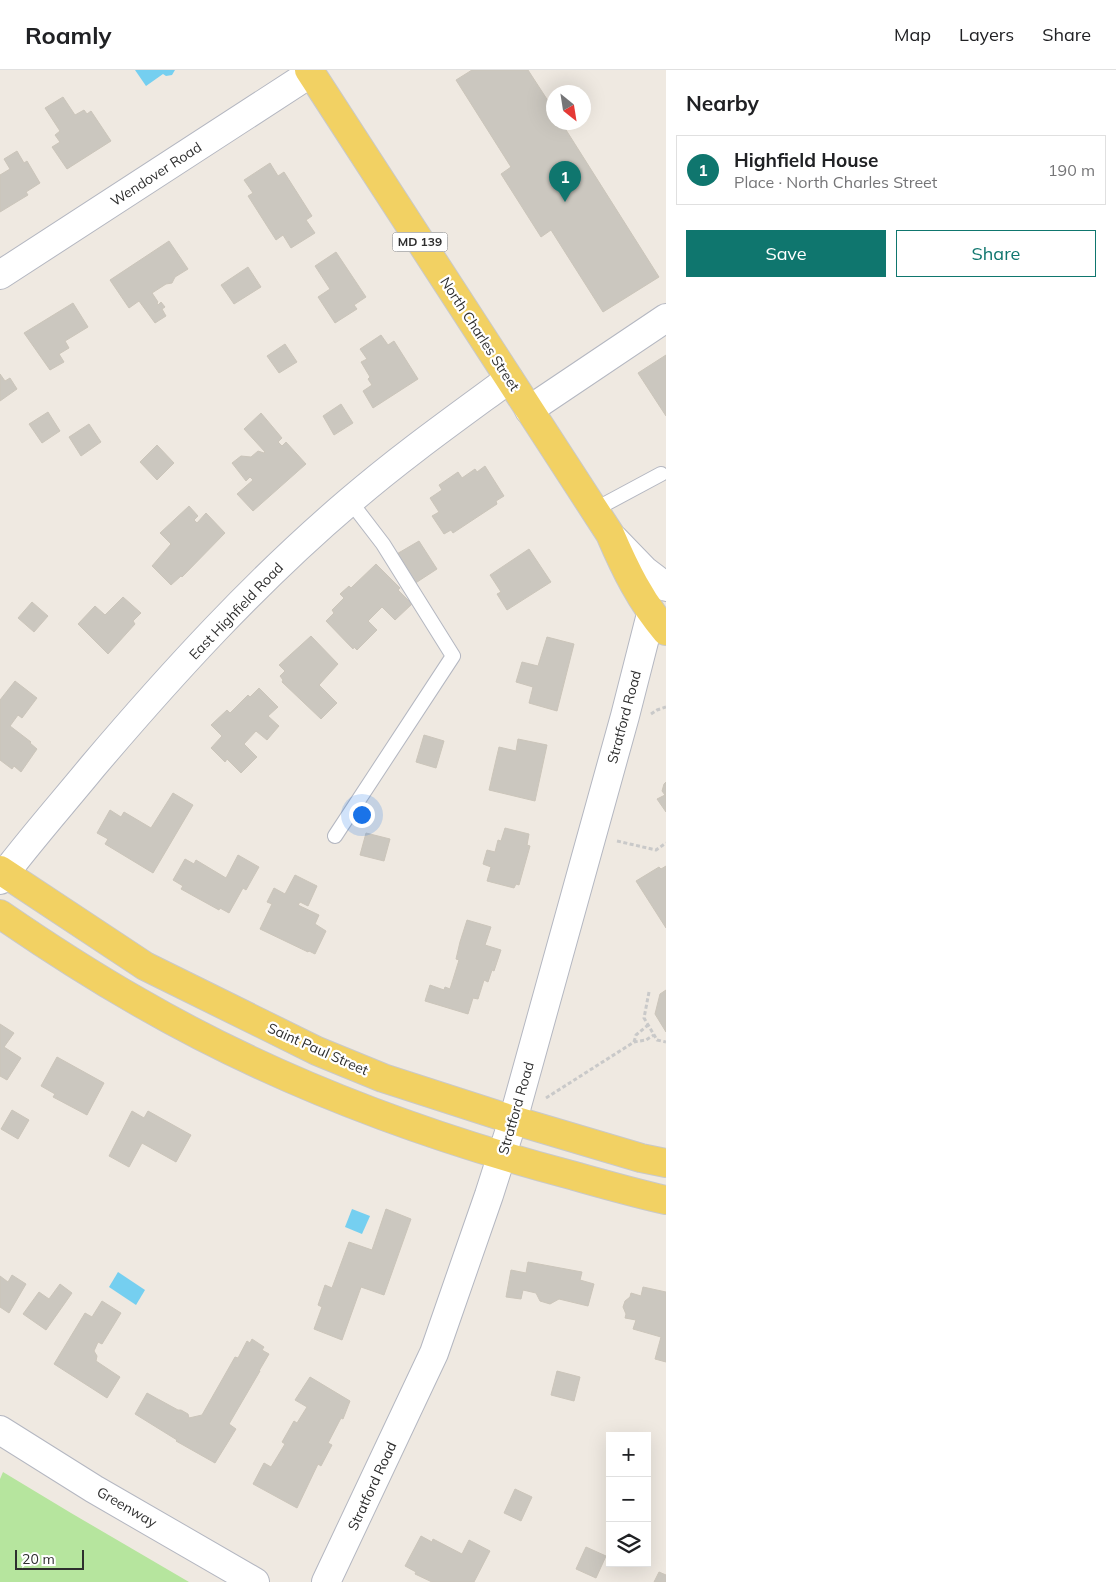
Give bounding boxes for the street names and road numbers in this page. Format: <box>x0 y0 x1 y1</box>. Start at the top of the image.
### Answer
street label: Wendover Road <box>107 138 205 210</box>
road number: MD 139 <box>392 232 448 252</box>
street label: North Charles Street <box>436 274 524 394</box>
street label: East Highfield Road <box>185 559 287 663</box>
street label: Stratford Road <box>603 668 645 766</box>
street label: Saint Paul Street <box>265 1019 371 1079</box>
street label: Stratford Road <box>494 1059 538 1157</box>
street label: Stratford Road <box>344 1439 400 1533</box>
street label: Greenway <box>94 1483 161 1532</box>

